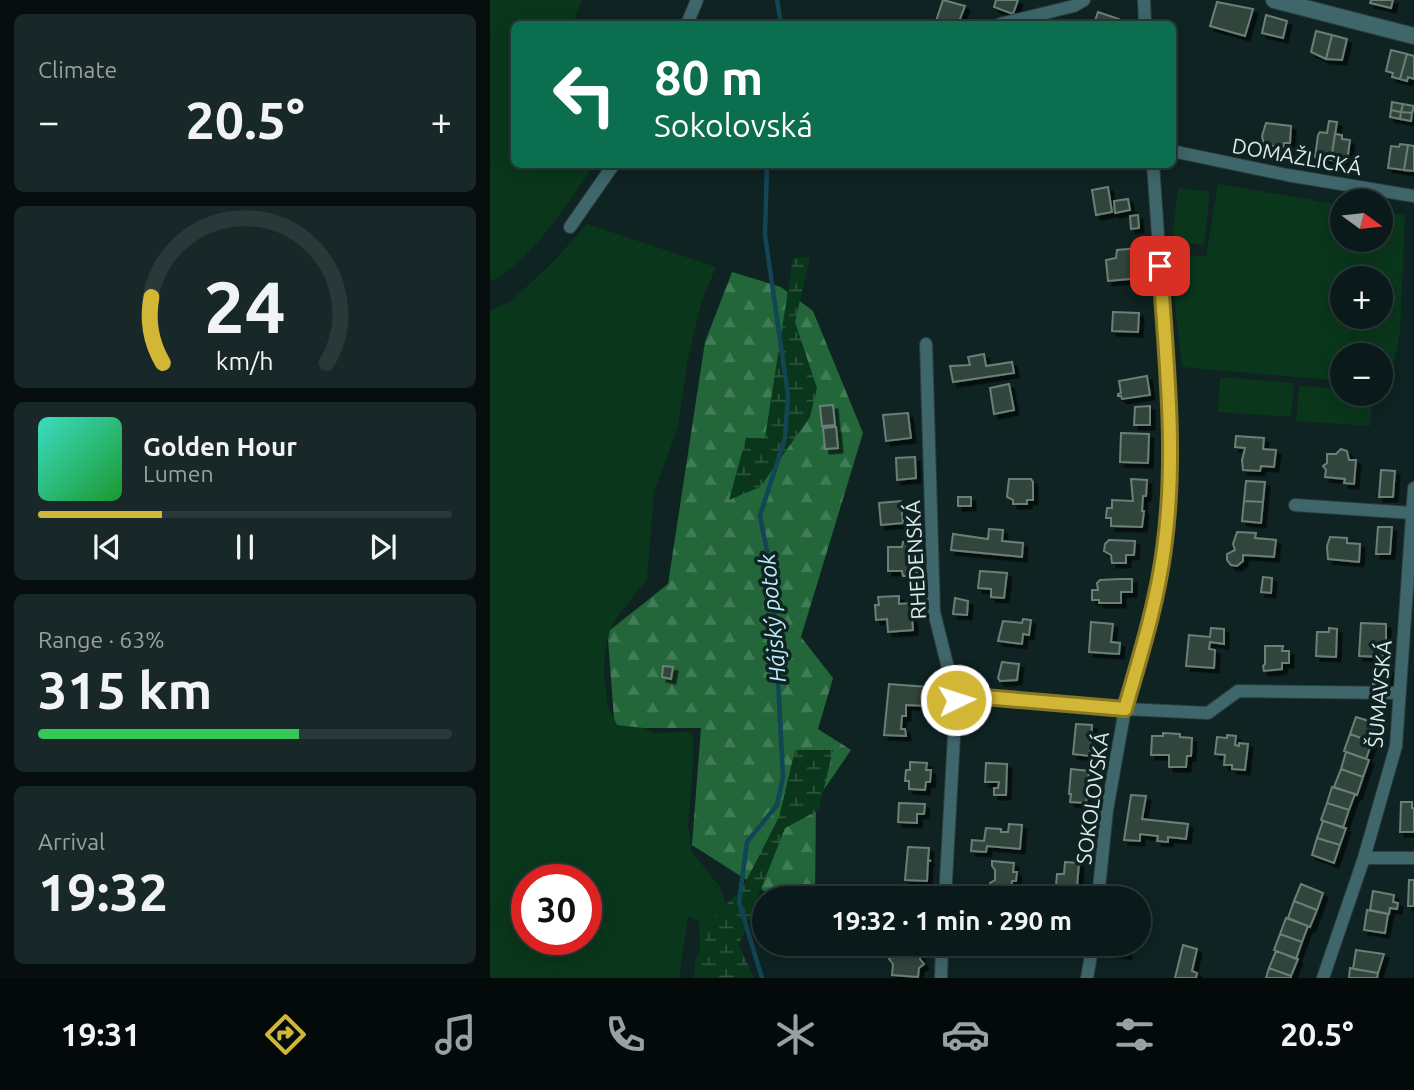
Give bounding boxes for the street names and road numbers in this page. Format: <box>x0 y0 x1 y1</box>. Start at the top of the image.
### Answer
street label: DOMAŽLICKÁ <box>1230 133 1364 179</box>
street label: RHEDENSKÁ <box>900 499 930 620</box>
street label: ŠUMAVSKÁ <box>1362 639 1396 749</box>
street label: SOKOLOVSKÁ <box>1071 730 1113 866</box>

